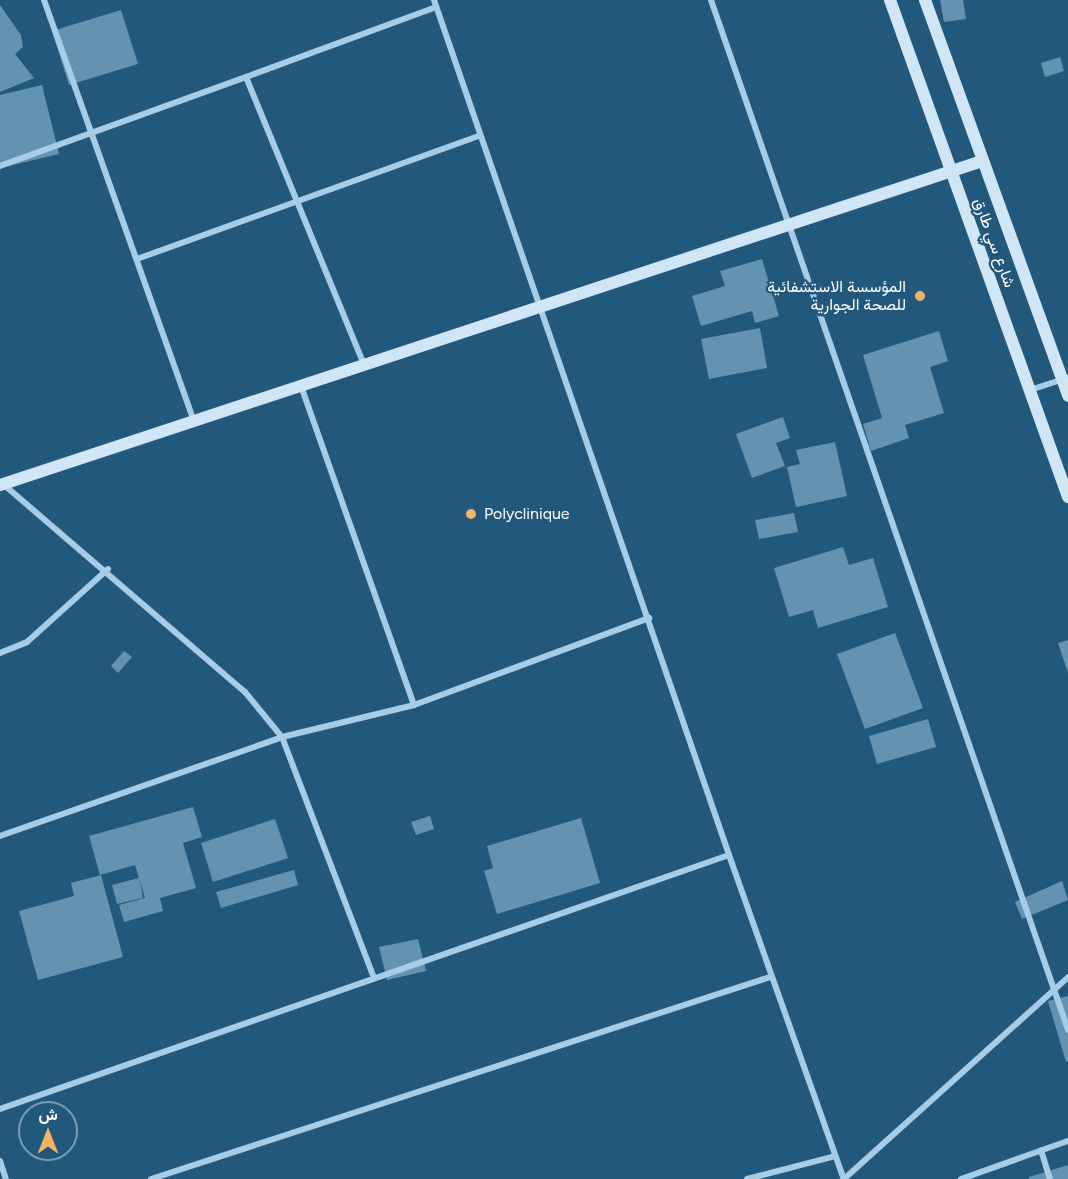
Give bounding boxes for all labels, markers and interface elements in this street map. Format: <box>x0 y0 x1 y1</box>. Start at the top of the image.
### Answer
street label: شارع سي طارق <box>969 196 1019 290</box>
place label: المؤسسة الاستشفائية للصحة الجوارية <box>767 277 906 315</box>
marker: المؤسسة الاستشفائية للصحة الجوارية <box>911 287 929 305</box>
place label: Polyclinique <box>484 504 570 524</box>
marker: Polyclinique <box>462 505 480 523</box>
north arrow <box>18 1101 78 1161</box>
text: ش <box>38 1105 58 1124</box>

